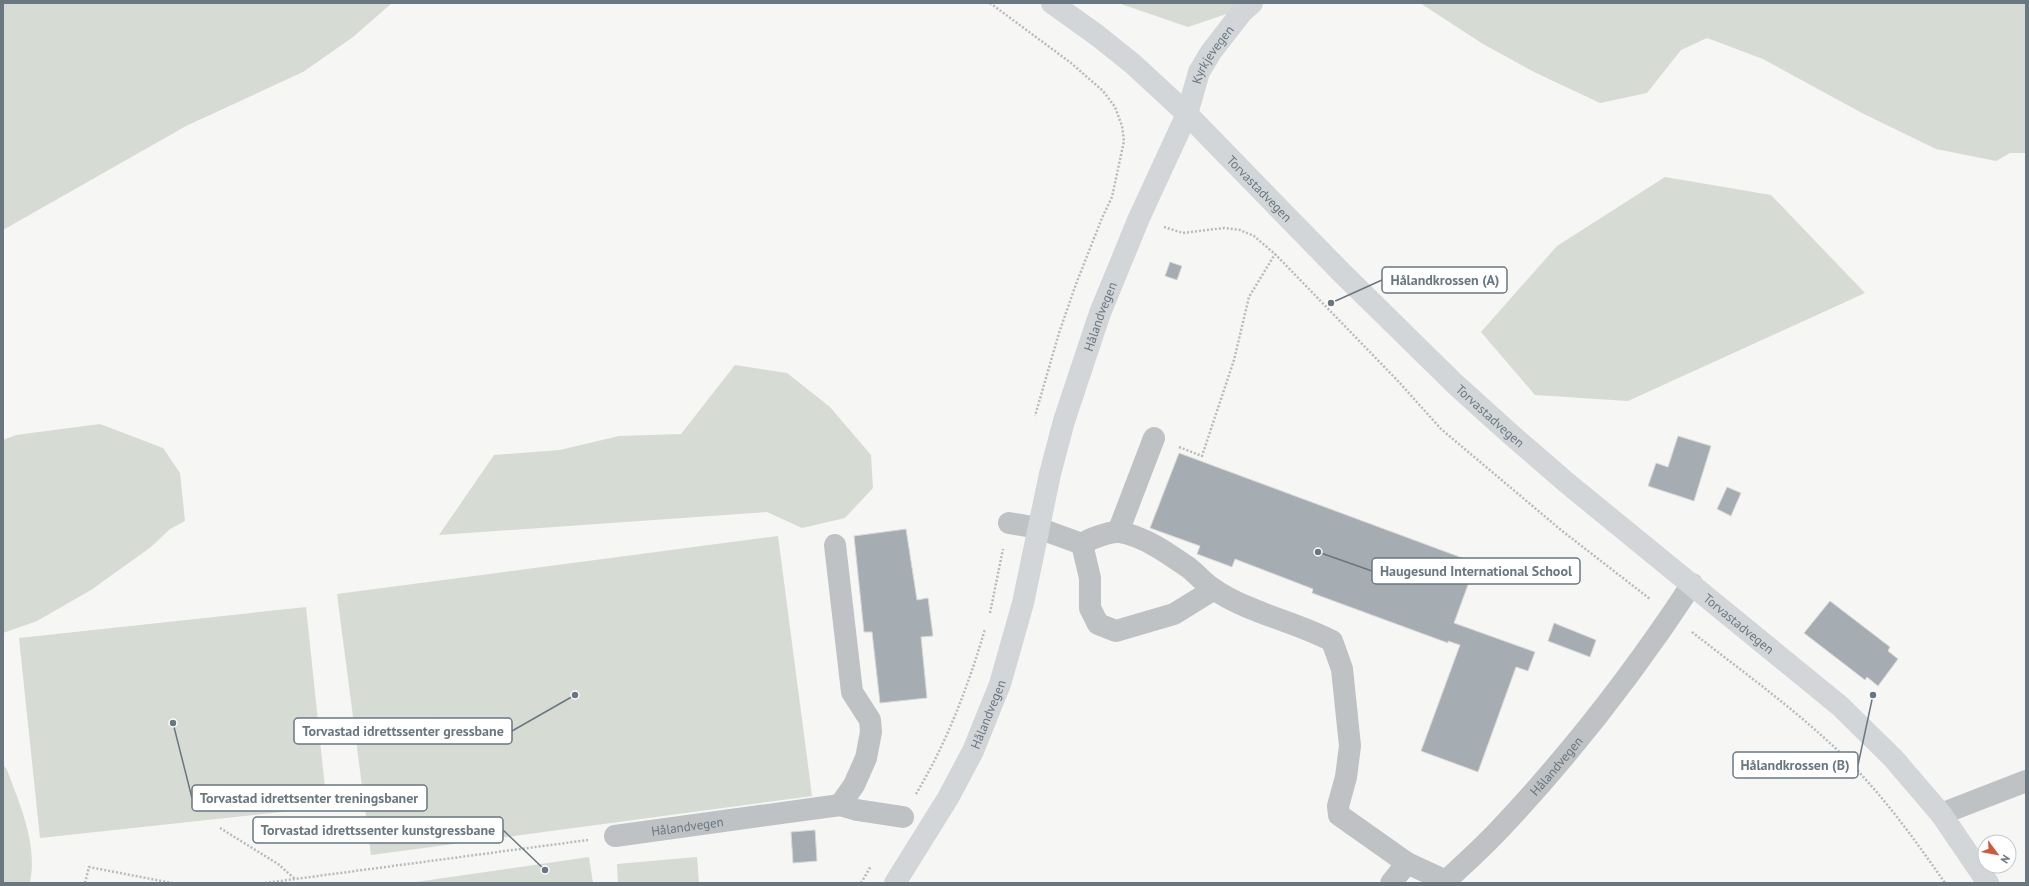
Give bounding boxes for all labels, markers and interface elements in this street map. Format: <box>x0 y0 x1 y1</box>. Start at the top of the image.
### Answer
street label: Kyrkjevegen <box>1188 22 1238 86</box>
street label: Torvastadvegen <box>1223 152 1295 226</box>
callout: Hålandkrossen (A) <box>1382 267 1507 293</box>
text: Hålandkrossen (A) <box>1391 271 1499 289</box>
street label: Hålandvegen <box>1080 279 1121 354</box>
street label: Torvastadvegen <box>1452 381 1528 451</box>
callout: Haugesund International School <box>1372 558 1580 584</box>
text: Haugesund International School <box>1380 562 1573 580</box>
street label: Torvastadvegen <box>1700 590 1777 658</box>
street label: Hålandvegen <box>967 678 1010 751</box>
callout: Torvastad idrettssenter gressbane <box>294 718 512 744</box>
text: Torvastad idrettssenter gressbane <box>302 722 504 740</box>
street label: Hålandvegen <box>1526 733 1587 800</box>
callout: Hålandkrossen (B) <box>1733 752 1858 778</box>
text: Hålandkrossen (B) <box>1740 756 1850 774</box>
callout: Torvastad idrettsenter treningsbaner <box>192 785 427 811</box>
text: Torvastad idrettsenter treningsbaner <box>200 789 418 807</box>
street label: Hålandvegen <box>650 813 725 840</box>
callout: Torvastad idrettssenter kunstgressbane <box>253 817 503 843</box>
text: Torvastad idrettssenter kunstgressbane <box>261 821 495 839</box>
north arrow <box>1977 834 2017 874</box>
text: N <box>1998 853 2013 866</box>

